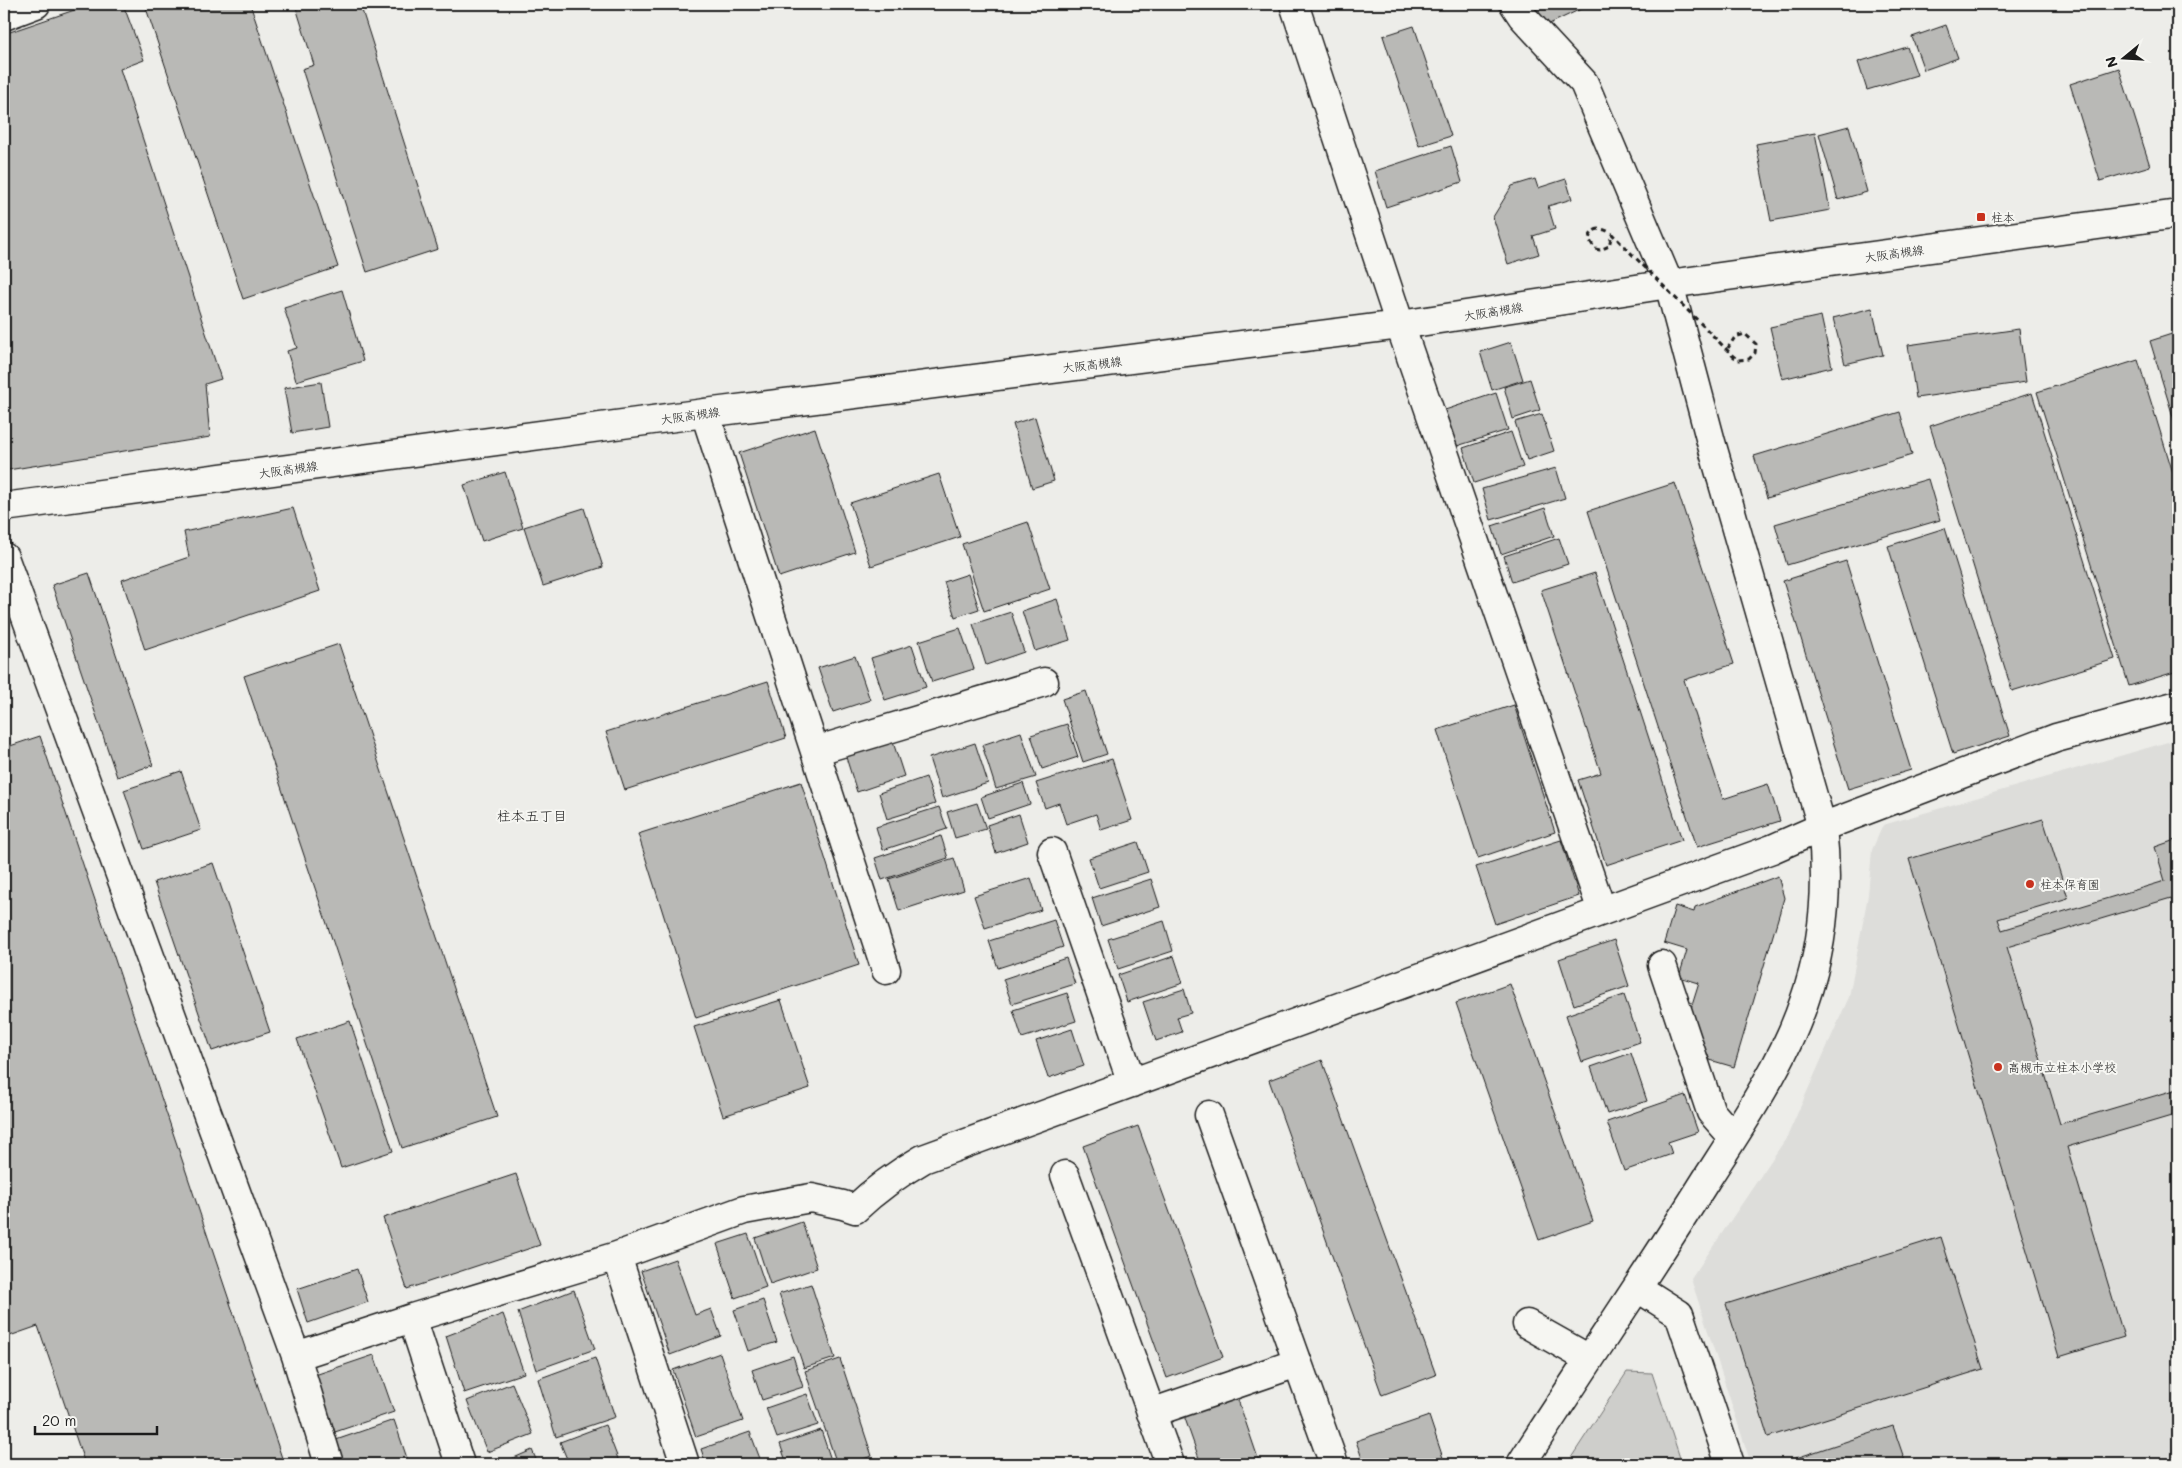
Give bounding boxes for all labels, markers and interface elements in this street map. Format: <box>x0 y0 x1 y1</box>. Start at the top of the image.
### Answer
north arrow <box>2100 32 2150 82</box>
text: N <box>2100 54 2122 70</box>
place label: 柱本 <box>1991 209 2015 225</box>
marker: 柱本 <box>1975 211 1987 223</box>
street label: 大阪高槻線 <box>1863 241 1925 265</box>
street label: 大阪高槻線 <box>1462 298 1524 324</box>
street label: 大阪高槻線 <box>1061 352 1123 376</box>
street label: 大阪高槻線 <box>659 403 721 427</box>
street label: 大阪高槻線 <box>257 457 319 481</box>
district label: 柱本五丁目 <box>497 806 567 825</box>
place label: 柱本保育園 <box>2040 876 2100 892</box>
marker: 柱本保育園 <box>2024 878 2036 890</box>
place label: 高槻市立柱本小学校 <box>2008 1059 2116 1075</box>
marker: 高槻市立柱本小学校 <box>1992 1061 2004 1073</box>
scale bar <box>35 1403 158 1435</box>
text: 20 m <box>42 1410 76 1430</box>

